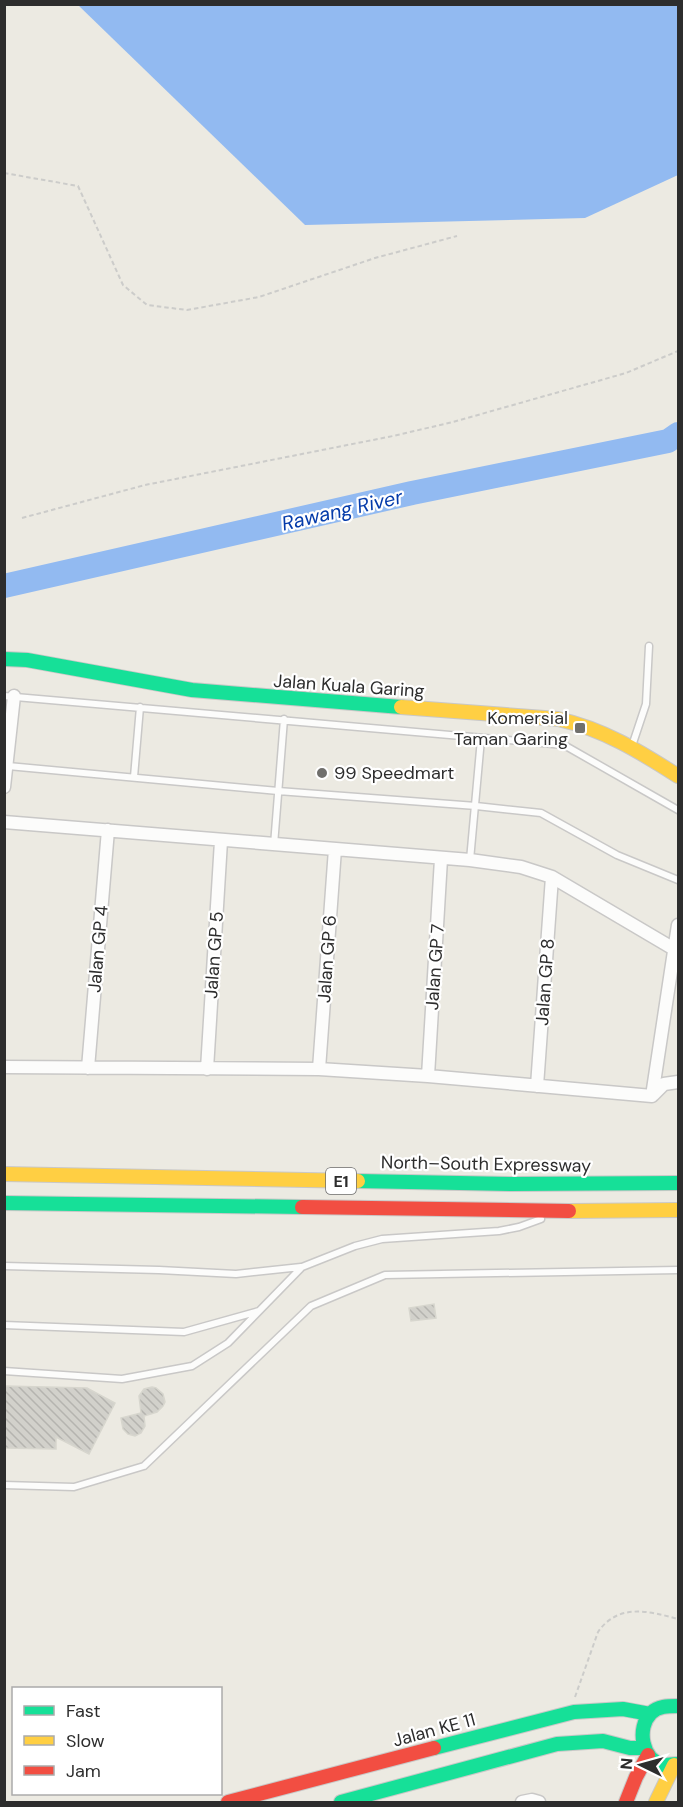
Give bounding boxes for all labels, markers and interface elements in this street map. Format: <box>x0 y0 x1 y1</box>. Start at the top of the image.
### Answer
water label: Rawang River <box>279 483 406 537</box>
street label: Jalan Kuala Garing <box>273 669 425 703</box>
place label: Komersial Taman Garing <box>454 706 568 751</box>
marker: Komersial Taman Garing <box>573 721 587 735</box>
place label: 99 Speedmart <box>334 761 454 785</box>
marker: 99 Speedmart <box>315 766 329 780</box>
street label: Jalan GP 4 <box>82 904 114 994</box>
street label: Jalan GP 5 <box>199 910 229 1000</box>
street label: Jalan GP 6 <box>312 914 342 1004</box>
street label: Jalan GP 7 <box>420 923 450 1011</box>
street label: Jalan GP 8 <box>530 937 560 1027</box>
street label: North–South Expressway <box>381 1150 591 1178</box>
road number: E1 <box>326 1168 356 1194</box>
legend <box>12 1687 222 1795</box>
text: Fast <box>66 1699 101 1723</box>
street label: Jalan KE 11 <box>390 1707 478 1753</box>
text: Slow <box>66 1729 105 1753</box>
north arrow <box>611 1735 671 1795</box>
text: N <box>616 1757 638 1770</box>
text: Jam <box>66 1759 101 1783</box>

